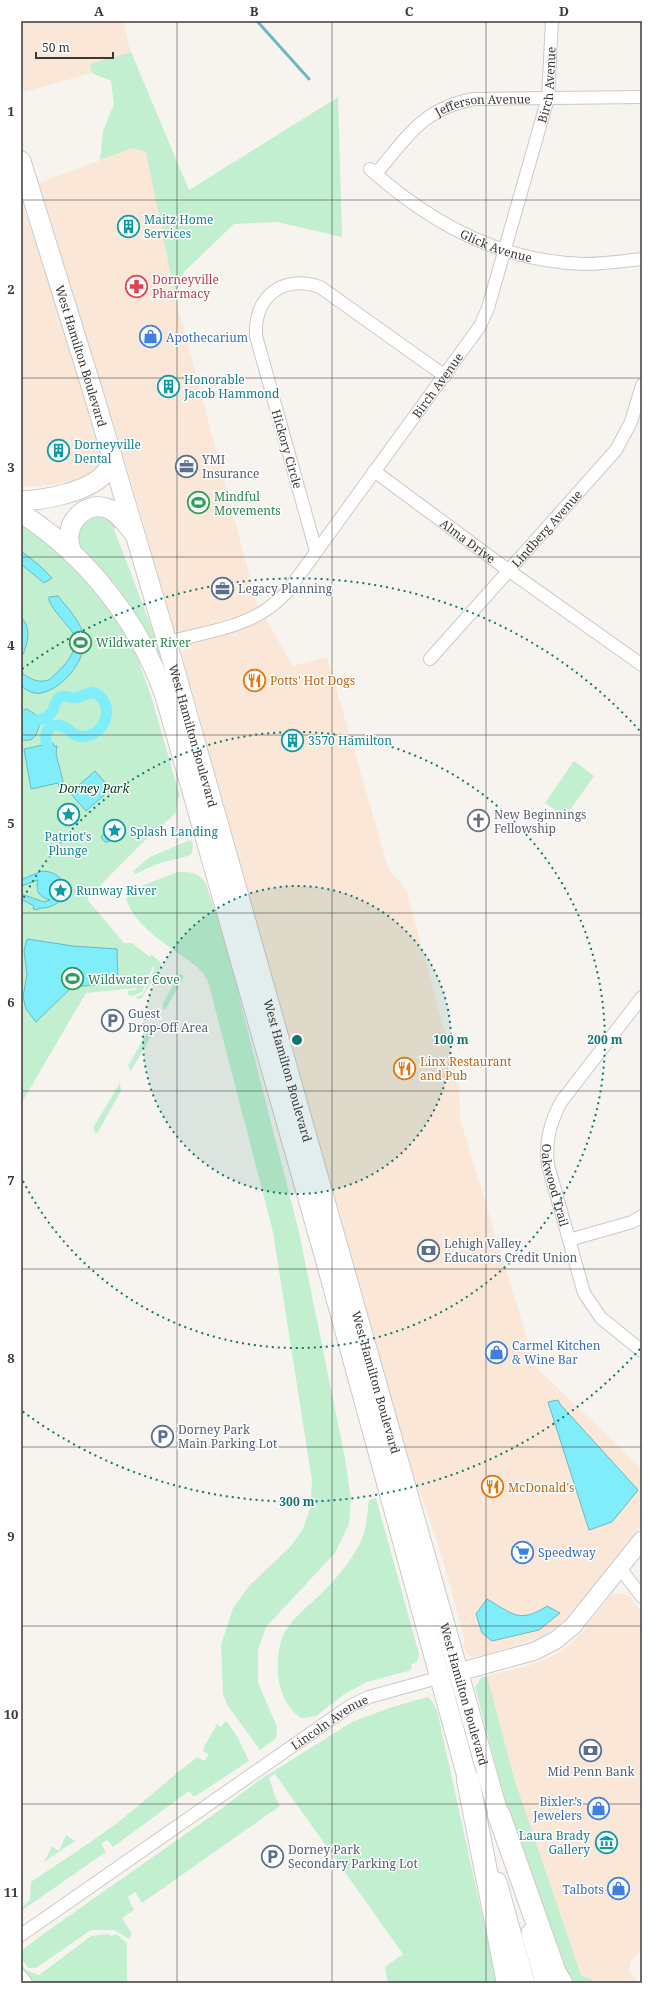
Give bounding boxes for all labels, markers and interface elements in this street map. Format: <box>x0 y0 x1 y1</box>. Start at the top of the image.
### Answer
text: A <box>94 2 104 20</box>
text: B <box>250 2 259 20</box>
text: C <box>405 2 414 20</box>
text: D <box>559 2 569 20</box>
scale bar <box>36 34 113 60</box>
text: 50 m <box>42 39 70 56</box>
street label: Birch Avenue <box>533 46 559 125</box>
street label: Jefferson Avenue <box>431 90 531 120</box>
text: 1 <box>7 102 15 120</box>
place label: Maitz Home Services <box>144 211 214 242</box>
building icon: Maitz Home Services <box>116 213 142 239</box>
street label: Glick Avenue <box>458 225 534 266</box>
place label: Dorneyville Pharmacy <box>152 271 219 302</box>
pharmacy icon: Dorneyville Pharmacy <box>123 273 149 299</box>
text: 2 <box>7 280 15 298</box>
street label: West Hamilton Boulevard <box>52 283 111 429</box>
shop icon: Apothecarium <box>138 324 164 350</box>
place label: Apothecarium <box>166 329 248 346</box>
street label: Birch Avenue <box>408 349 467 421</box>
place label: Honorable Jacob Hammond <box>183 371 280 402</box>
building icon: Honorable Jacob Hammond <box>155 373 181 399</box>
street label: Hickory Circle <box>268 408 306 490</box>
place label: Dorneyville Dental <box>74 436 141 467</box>
building icon: Dorneyville Dental <box>46 438 72 464</box>
place label: YMI Insurance <box>201 451 259 482</box>
office icon: YMI Insurance <box>174 453 200 479</box>
text: 3 <box>7 458 15 476</box>
street label: Lindberg Avenue <box>507 486 585 571</box>
place label: Mindful Movements <box>214 488 281 519</box>
sports icon: Mindful Movements <box>186 490 212 516</box>
street label: Alma Drive <box>437 514 499 567</box>
office icon: Legacy Planning <box>210 575 236 601</box>
place label: Legacy Planning <box>238 580 333 597</box>
sports icon: Wildwater River <box>67 629 93 655</box>
place label: Wildwater River <box>96 634 191 651</box>
text: 4 <box>7 636 15 654</box>
street label: West Hamilton Boulevard <box>165 662 222 810</box>
restaurant icon: Potts' Hot Dogs <box>241 667 267 693</box>
place label: Potts' Hot Dogs <box>270 672 355 689</box>
building icon: 3570 Hamilton <box>280 727 306 753</box>
place label: 3570 Hamilton <box>308 732 392 749</box>
park label: Dorney Park <box>58 780 130 797</box>
place icon: Patriot's Plunge <box>55 802 81 828</box>
place label: New Beginnings Fellowship <box>494 806 587 837</box>
church icon: New Beginnings Fellowship <box>466 808 492 834</box>
text: 5 <box>7 814 15 832</box>
place icon: Splash Landing <box>102 818 128 844</box>
place label: Splash Landing <box>130 823 218 840</box>
place label: Patriot's Plunge <box>45 828 91 859</box>
place icon: Runway River <box>47 877 73 903</box>
place label: Runway River <box>76 882 157 899</box>
sports icon: Wildwater Cove <box>59 966 85 992</box>
place label: Wildwater Cove <box>88 971 180 988</box>
text: 6 <box>7 993 15 1011</box>
street label: West Hamilton Boulevard <box>260 997 317 1144</box>
place label: Guest Drop-Off Area <box>128 1005 208 1036</box>
parking icon: Guest Drop-Off Area <box>99 1007 125 1033</box>
text: 100 m <box>433 1031 469 1048</box>
text: 200 m <box>587 1031 623 1048</box>
centre of rings <box>290 1033 304 1047</box>
place label: Linx Restaurant and Pub <box>420 1053 512 1084</box>
restaurant icon: Linx Restaurant and Pub <box>391 1055 417 1081</box>
street label: Oakwood Trail <box>539 1143 573 1228</box>
text: 7 <box>7 1171 15 1189</box>
place label: Lehigh Valley Educators Credit Union <box>444 1235 578 1266</box>
bank icon: Lehigh Valley Educators Credit Union <box>416 1237 442 1263</box>
street label: West Hamilton Boulevard <box>348 1309 405 1456</box>
place label: Carmel Kitchen & Wine Bar <box>512 1337 601 1368</box>
shop icon: Carmel Kitchen & Wine Bar <box>484 1339 510 1365</box>
text: 8 <box>7 1349 15 1367</box>
place label: Dorney Park Main Parking Lot <box>178 1421 277 1452</box>
parking icon: Dorney Park Main Parking Lot <box>150 1423 176 1449</box>
restaurant icon: McDonald's <box>480 1474 506 1500</box>
place label: McDonald's <box>508 1479 574 1496</box>
text: 300 m <box>279 1493 315 1510</box>
text: 9 <box>7 1527 15 1545</box>
supermarket icon: Speedway <box>510 1539 536 1565</box>
place label: Speedway <box>538 1544 596 1561</box>
street label: West Hamilton Boulevard <box>436 1621 493 1768</box>
street label: Lincoln Avenue <box>287 1690 371 1753</box>
text: 10 <box>4 1705 18 1723</box>
bank icon: Mid Penn Bank <box>578 1737 604 1763</box>
place label: Mid Penn Bank <box>547 1763 636 1780</box>
place label: Bixler’s Jewelers <box>532 1793 582 1824</box>
shop icon: Bixler’s Jewelers <box>585 1795 611 1821</box>
place label: Laura Brady Gallery <box>519 1827 590 1858</box>
museum icon: Laura Brady Gallery <box>593 1829 619 1855</box>
place label: Dorney Park Secondary Parking Lot <box>288 1841 418 1872</box>
parking icon: Dorney Park Secondary Parking Lot <box>259 1843 285 1869</box>
shop icon: Talbots <box>606 1876 632 1902</box>
place label: Talbots <box>563 1881 604 1898</box>
text: 11 <box>4 1883 18 1901</box>

